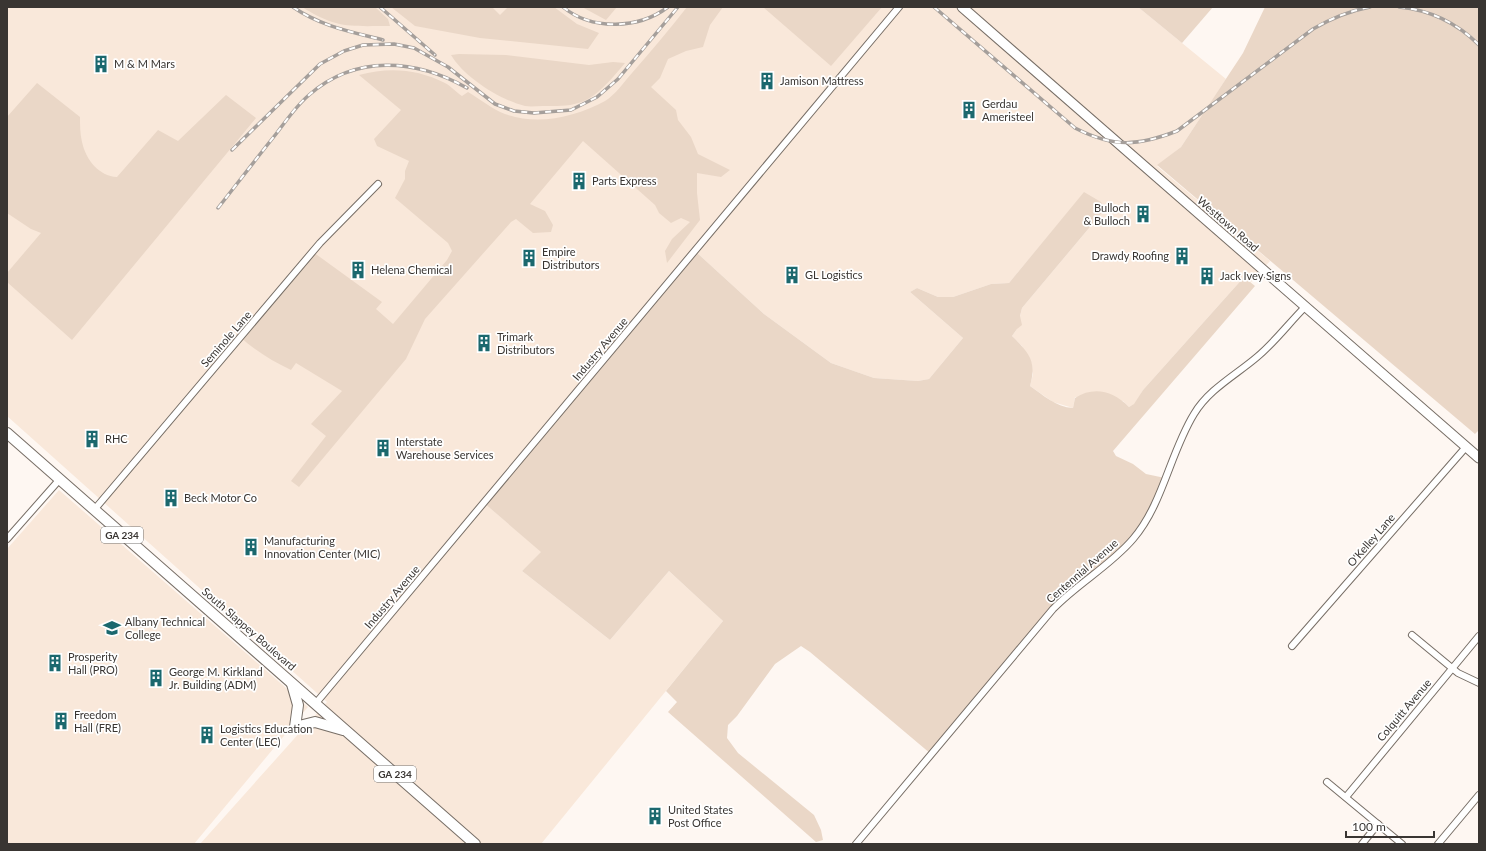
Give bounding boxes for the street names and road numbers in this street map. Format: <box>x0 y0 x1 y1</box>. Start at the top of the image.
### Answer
street label: Westtown Road <box>1195 193 1262 254</box>
street label: Seminole Lane <box>198 308 254 369</box>
street label: Industry Avenue <box>569 314 630 383</box>
street label: O'Kelley Lane <box>1344 510 1397 569</box>
road number: GA 234 <box>101 527 143 543</box>
street label: Centennial Avenue <box>1043 536 1120 605</box>
street label: Industry Avenue <box>361 562 422 631</box>
street label: South Slappey Boulevard <box>200 584 299 673</box>
street label: Colquitt Avenue <box>1374 676 1434 743</box>
road number: GA 234 <box>374 766 416 782</box>

